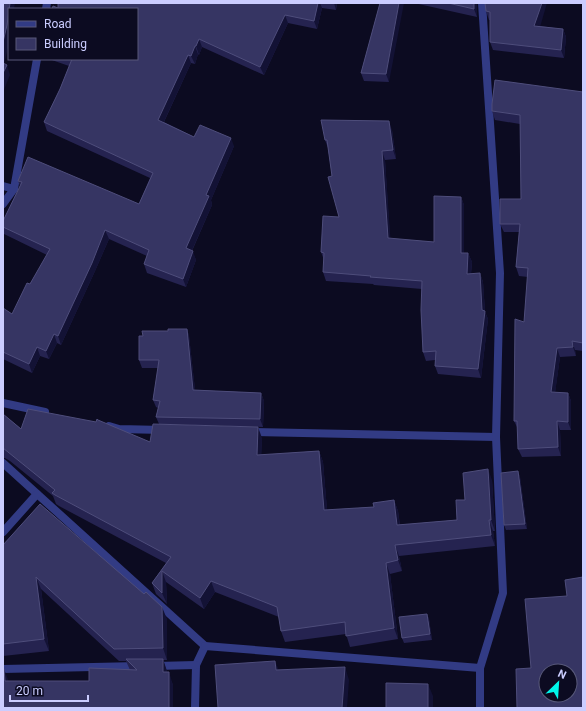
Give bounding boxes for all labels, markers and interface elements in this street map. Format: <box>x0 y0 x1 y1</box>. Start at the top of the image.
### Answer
legend <box>8 8 138 60</box>
text: Road <box>44 17 72 31</box>
text: Building <box>44 37 87 51</box>
north arrow <box>538 663 578 703</box>
text: N <box>556 667 568 682</box>
scale bar <box>10 677 88 703</box>
text: 20 m <box>16 684 43 698</box>

